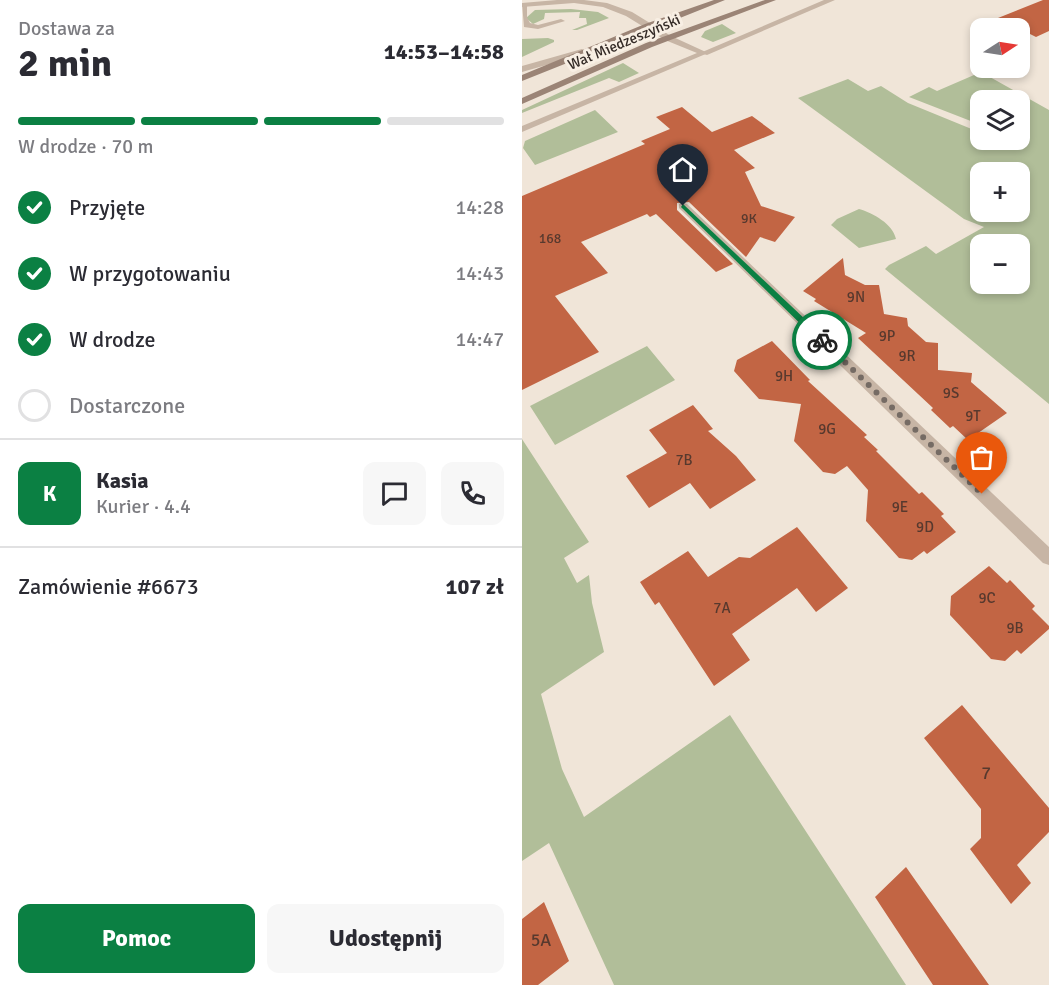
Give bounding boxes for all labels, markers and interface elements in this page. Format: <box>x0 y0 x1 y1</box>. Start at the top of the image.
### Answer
street label: Wał Miedzeszyński <box>565 10 683 74</box>
text: Dostawa za <box>18 16 115 41</box>
north arrow <box>970 18 1030 78</box>
map controls <box>970 18 1030 294</box>
text: 14:53–14:58 <box>384 38 504 65</box>
text: 2 min <box>18 39 112 87</box>
button: layers <box>970 90 1030 150</box>
text: W drodze · 70 m <box>18 134 153 159</box>
pin <box>657 144 708 206</box>
icon: home <box>666 153 699 186</box>
button: + <box>970 162 1030 222</box>
icon: check <box>18 191 51 224</box>
text: Przyjęte <box>69 194 145 221</box>
text: 14:28 <box>455 195 504 220</box>
house number: 9K <box>741 210 758 227</box>
house number: 168 <box>539 230 561 247</box>
button: − <box>970 234 1030 294</box>
icon: check <box>18 257 51 290</box>
text: W przygotowaniu <box>69 260 231 287</box>
text: 14:43 <box>455 261 504 286</box>
house number: 9N <box>847 288 865 306</box>
courier <box>792 310 852 370</box>
icon: check <box>18 323 51 356</box>
icon: bike <box>806 324 839 357</box>
text: W drodze <box>69 326 156 353</box>
text: 14:47 <box>455 327 504 352</box>
house number: 9P <box>879 327 895 345</box>
house number: 9R <box>898 347 916 365</box>
house number: 9H <box>775 367 793 385</box>
house number: 9S <box>943 384 959 402</box>
text: Dostarczone <box>69 392 185 419</box>
house number: 9T <box>965 407 981 425</box>
house number: 9G <box>818 420 836 438</box>
pin <box>956 432 1007 494</box>
icon: bag <box>965 441 998 474</box>
house number: 7B <box>675 451 693 469</box>
button: chat <box>363 462 426 525</box>
button: phone <box>441 462 504 525</box>
text: Kasia <box>96 467 149 494</box>
text: K <box>43 480 56 507</box>
text: Kurier · 4.4 <box>96 494 191 519</box>
house number: 9E <box>892 498 908 516</box>
house number: 9D <box>916 518 934 536</box>
text: Zamówienie #6673 <box>18 573 199 600</box>
text: 107 zł <box>446 573 504 600</box>
house number: 9C <box>978 589 996 607</box>
house number: 7A <box>713 599 731 617</box>
house number: 9B <box>1006 619 1024 637</box>
house number: 7 <box>981 762 991 784</box>
button: Pomoc <box>18 904 255 973</box>
button: Udostępnij <box>267 904 504 973</box>
house number: 5A <box>531 929 551 951</box>

